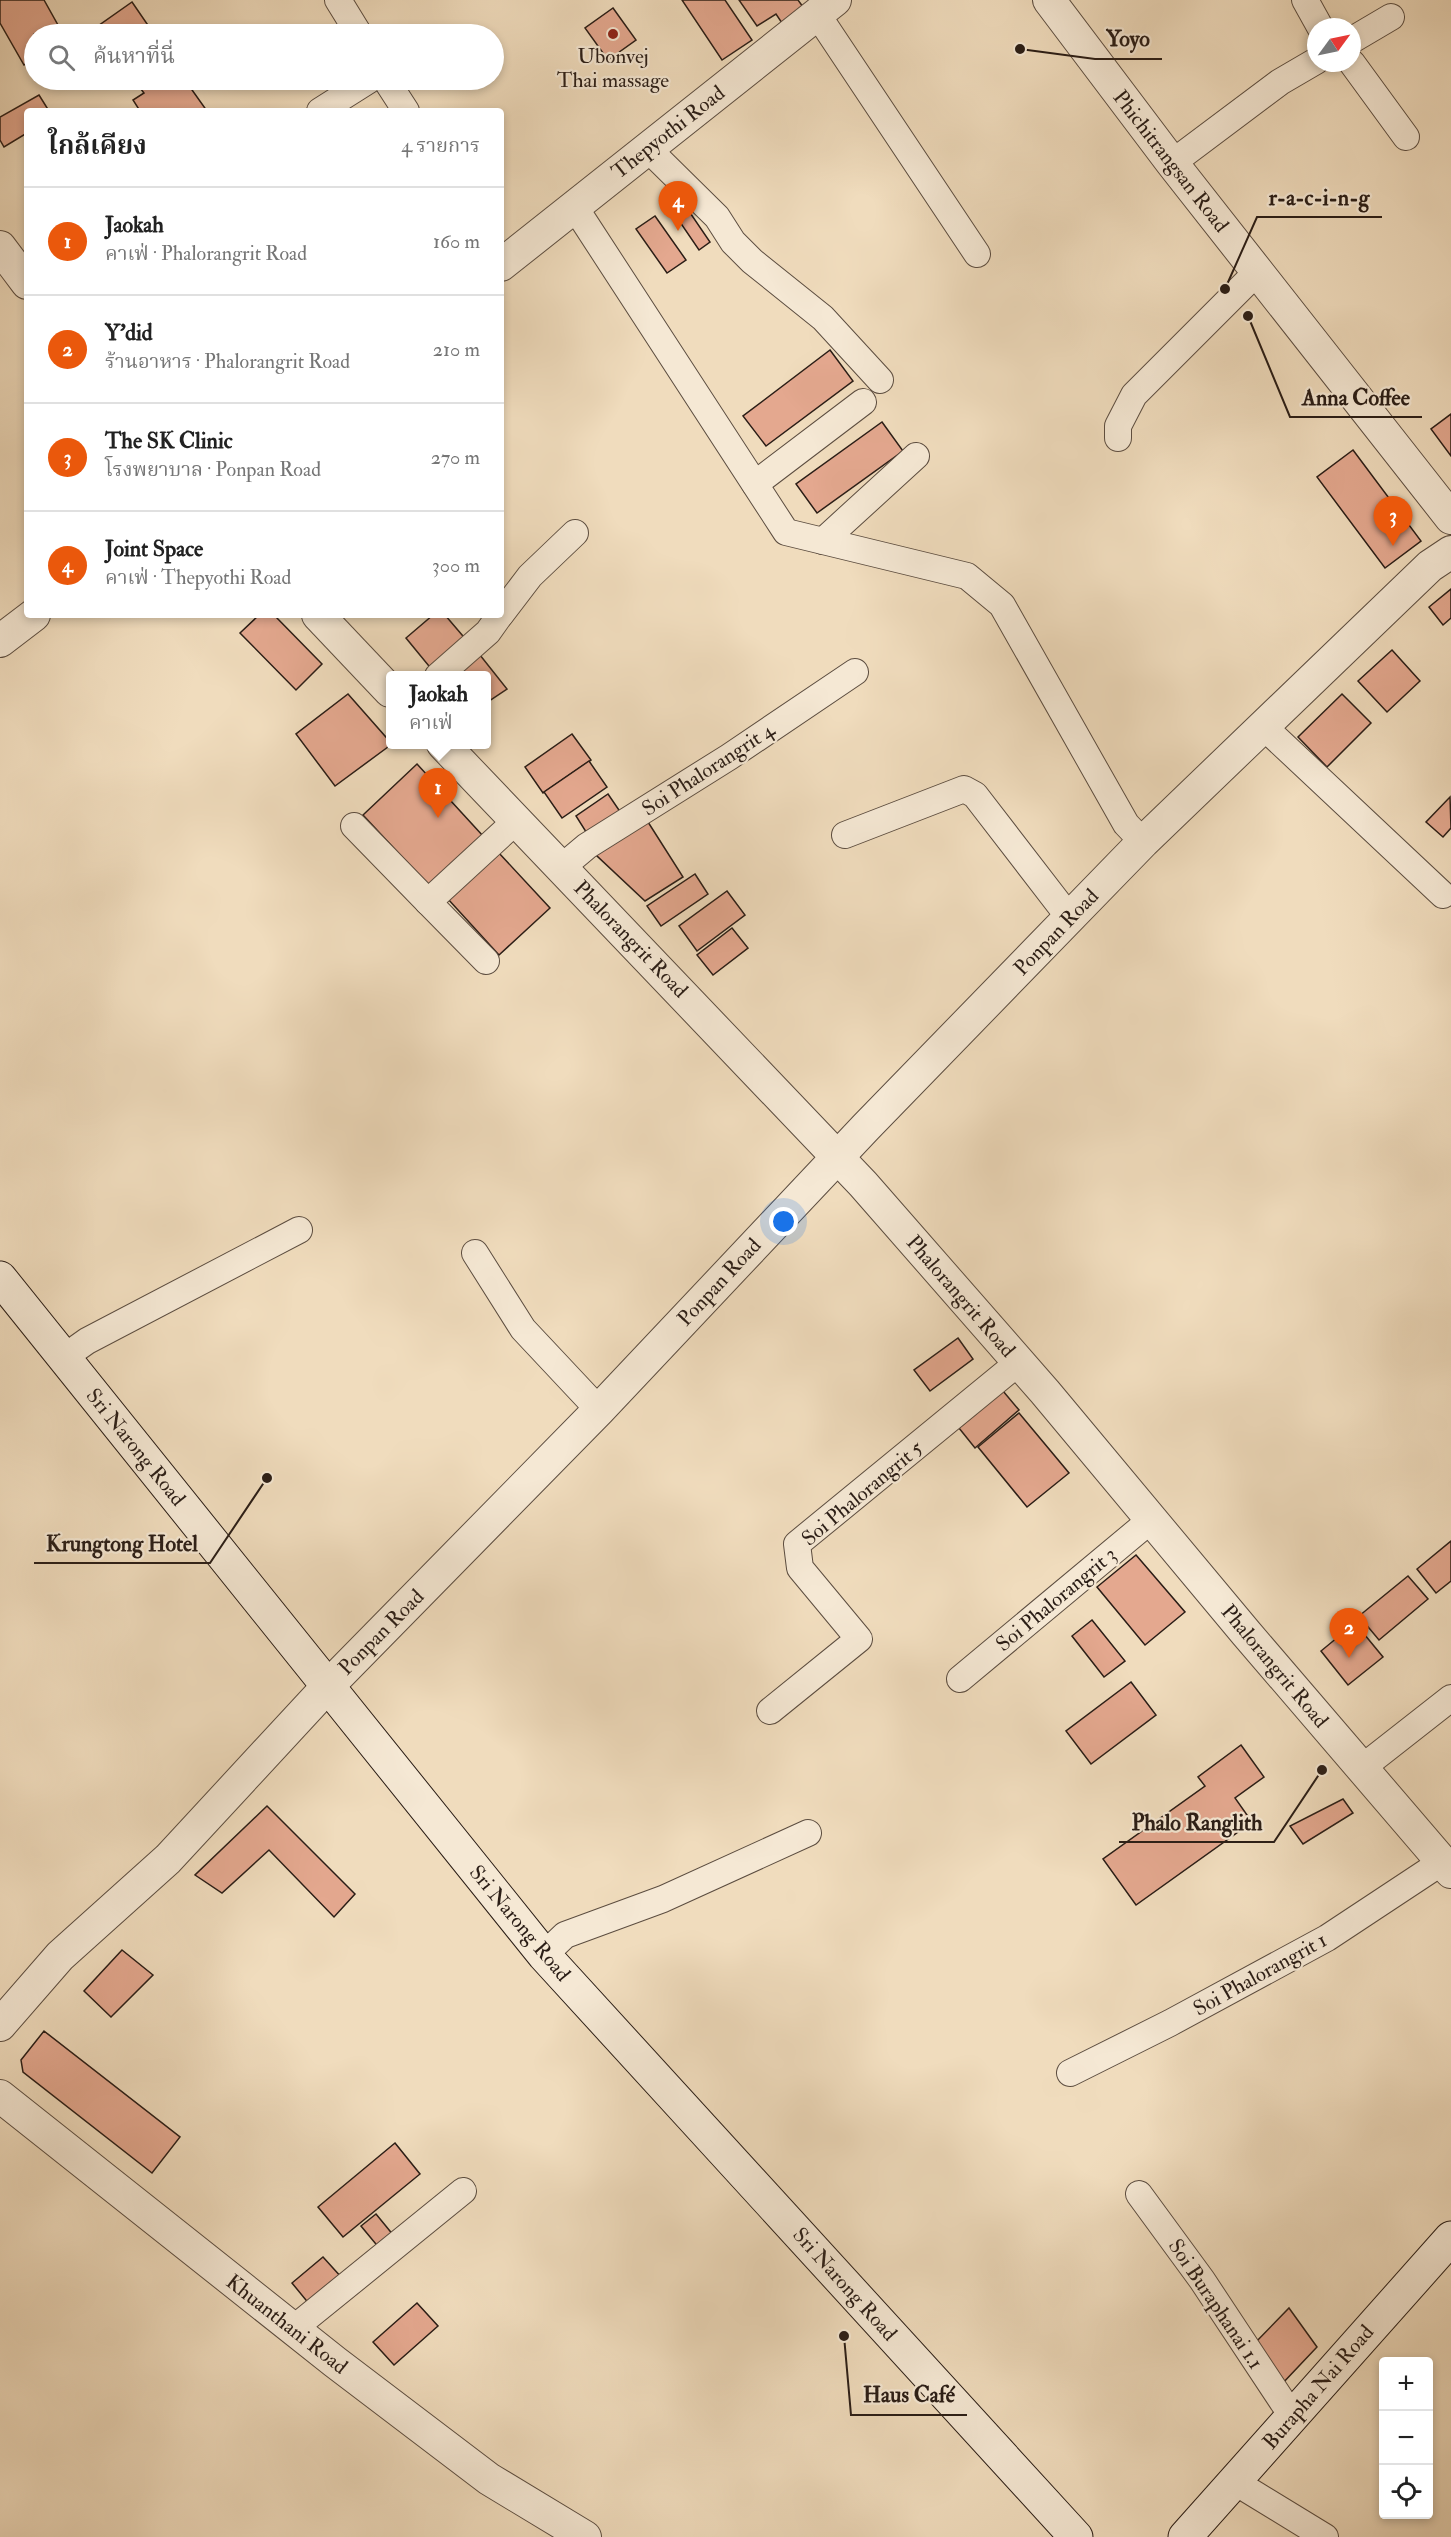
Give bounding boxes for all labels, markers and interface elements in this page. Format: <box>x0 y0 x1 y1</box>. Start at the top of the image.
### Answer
north arrow <box>1307 18 1361 72</box>
callout: Yoyo <box>1095 19 1162 59</box>
search box <box>24 24 504 90</box>
text: Yoyo <box>1105 25 1150 54</box>
marker: Ubonvej Thai massage <box>606 27 620 41</box>
icon: search <box>45 41 78 74</box>
text: ค้นหาที่นี่ <box>93 42 175 70</box>
place label: Ubonvej Thai massage <box>557 43 669 94</box>
street label: Thepyothi Road <box>606 79 731 185</box>
street label: Phichitrangsan Road <box>1107 85 1235 238</box>
text: ใกล้เคียง <box>48 130 147 162</box>
text: 4 รายการ <box>401 133 480 158</box>
callout: r-a-c-i-n-g <box>1257 177 1382 217</box>
pin: 4 <box>658 182 698 231</box>
text: r-a-c-i-n-g <box>1268 184 1370 213</box>
text: Jaokah <box>105 211 164 239</box>
text: 1 <box>64 229 71 254</box>
text: 160 m <box>433 229 480 254</box>
text: คาเฟ่ · Phalorangrit Road <box>105 241 307 266</box>
text: Y'did <box>105 319 153 347</box>
text: 2 <box>62 337 73 362</box>
text: 210 m <box>433 337 480 362</box>
text: ร้านอาหาร · Phalorangrit Road <box>105 349 350 374</box>
callout: Anna Coffee <box>1290 377 1422 417</box>
text: Anna Coffee <box>1301 384 1411 412</box>
text: The SK Clinic <box>105 427 233 455</box>
text: 3 <box>64 445 71 470</box>
text: 270 m <box>431 445 480 470</box>
text: โรงพยาบาล · Ponpan Road <box>105 457 321 482</box>
pin: 3 <box>1374 496 1412 546</box>
text: Joint Space <box>105 535 203 563</box>
text: 4 <box>62 553 73 578</box>
text: 300 m <box>432 553 480 578</box>
text: คาเฟ่ · Thepyothi Road <box>105 565 291 590</box>
popup <box>386 671 491 749</box>
text: Jaokah <box>409 680 468 708</box>
text: คาเฟ่ <box>409 710 453 735</box>
street label: Soi Phalorangrit 4 <box>637 716 781 822</box>
pin: 1 <box>418 768 458 818</box>
street label: Phalorangrit Road <box>568 875 694 1004</box>
street label: Ponpan Road <box>1008 883 1105 982</box>
your location <box>769 1207 798 1236</box>
street label: Phalorangrit Road <box>900 1230 1022 1364</box>
street label: Ponpan Road <box>672 1232 768 1332</box>
street label: Sri Narong Road <box>80 1383 192 1512</box>
street label: Soi Phalorangrit 5 <box>796 1434 929 1552</box>
callout: Krungtong Hotel <box>34 1523 210 1563</box>
text: Krungtong Hotel <box>46 1530 198 1559</box>
street label: Soi Phalorangrit 3 <box>990 1541 1122 1658</box>
street label: Ponpan Road <box>333 1583 431 1681</box>
street label: Phalorangrit Road <box>1215 1599 1335 1734</box>
pin: 2 <box>1330 1608 1368 1658</box>
callout: Phalo Ranglith <box>1119 1802 1274 1842</box>
text: Phalo Ranglith <box>1131 1809 1263 1838</box>
street label: Sri Narong Road <box>463 1860 577 1988</box>
street label: Soi Phalorangrit 1 <box>1189 1927 1332 2022</box>
street label: Sri Narong Road <box>787 2222 903 2347</box>
street label: Soi Buraphanai 1.1 <box>1162 2234 1269 2375</box>
street label: Khuanthani Road <box>220 2269 353 2381</box>
street label: Burapha Nai Road <box>1257 2319 1380 2455</box>
map controls <box>1379 2357 1433 2519</box>
button: + <box>1379 2357 1433 2411</box>
callout: Haus Café <box>851 2375 967 2415</box>
text: Haus Café <box>863 2381 956 2409</box>
button: − <box>1379 2411 1433 2465</box>
button: locate <box>1379 2465 1433 2519</box>

